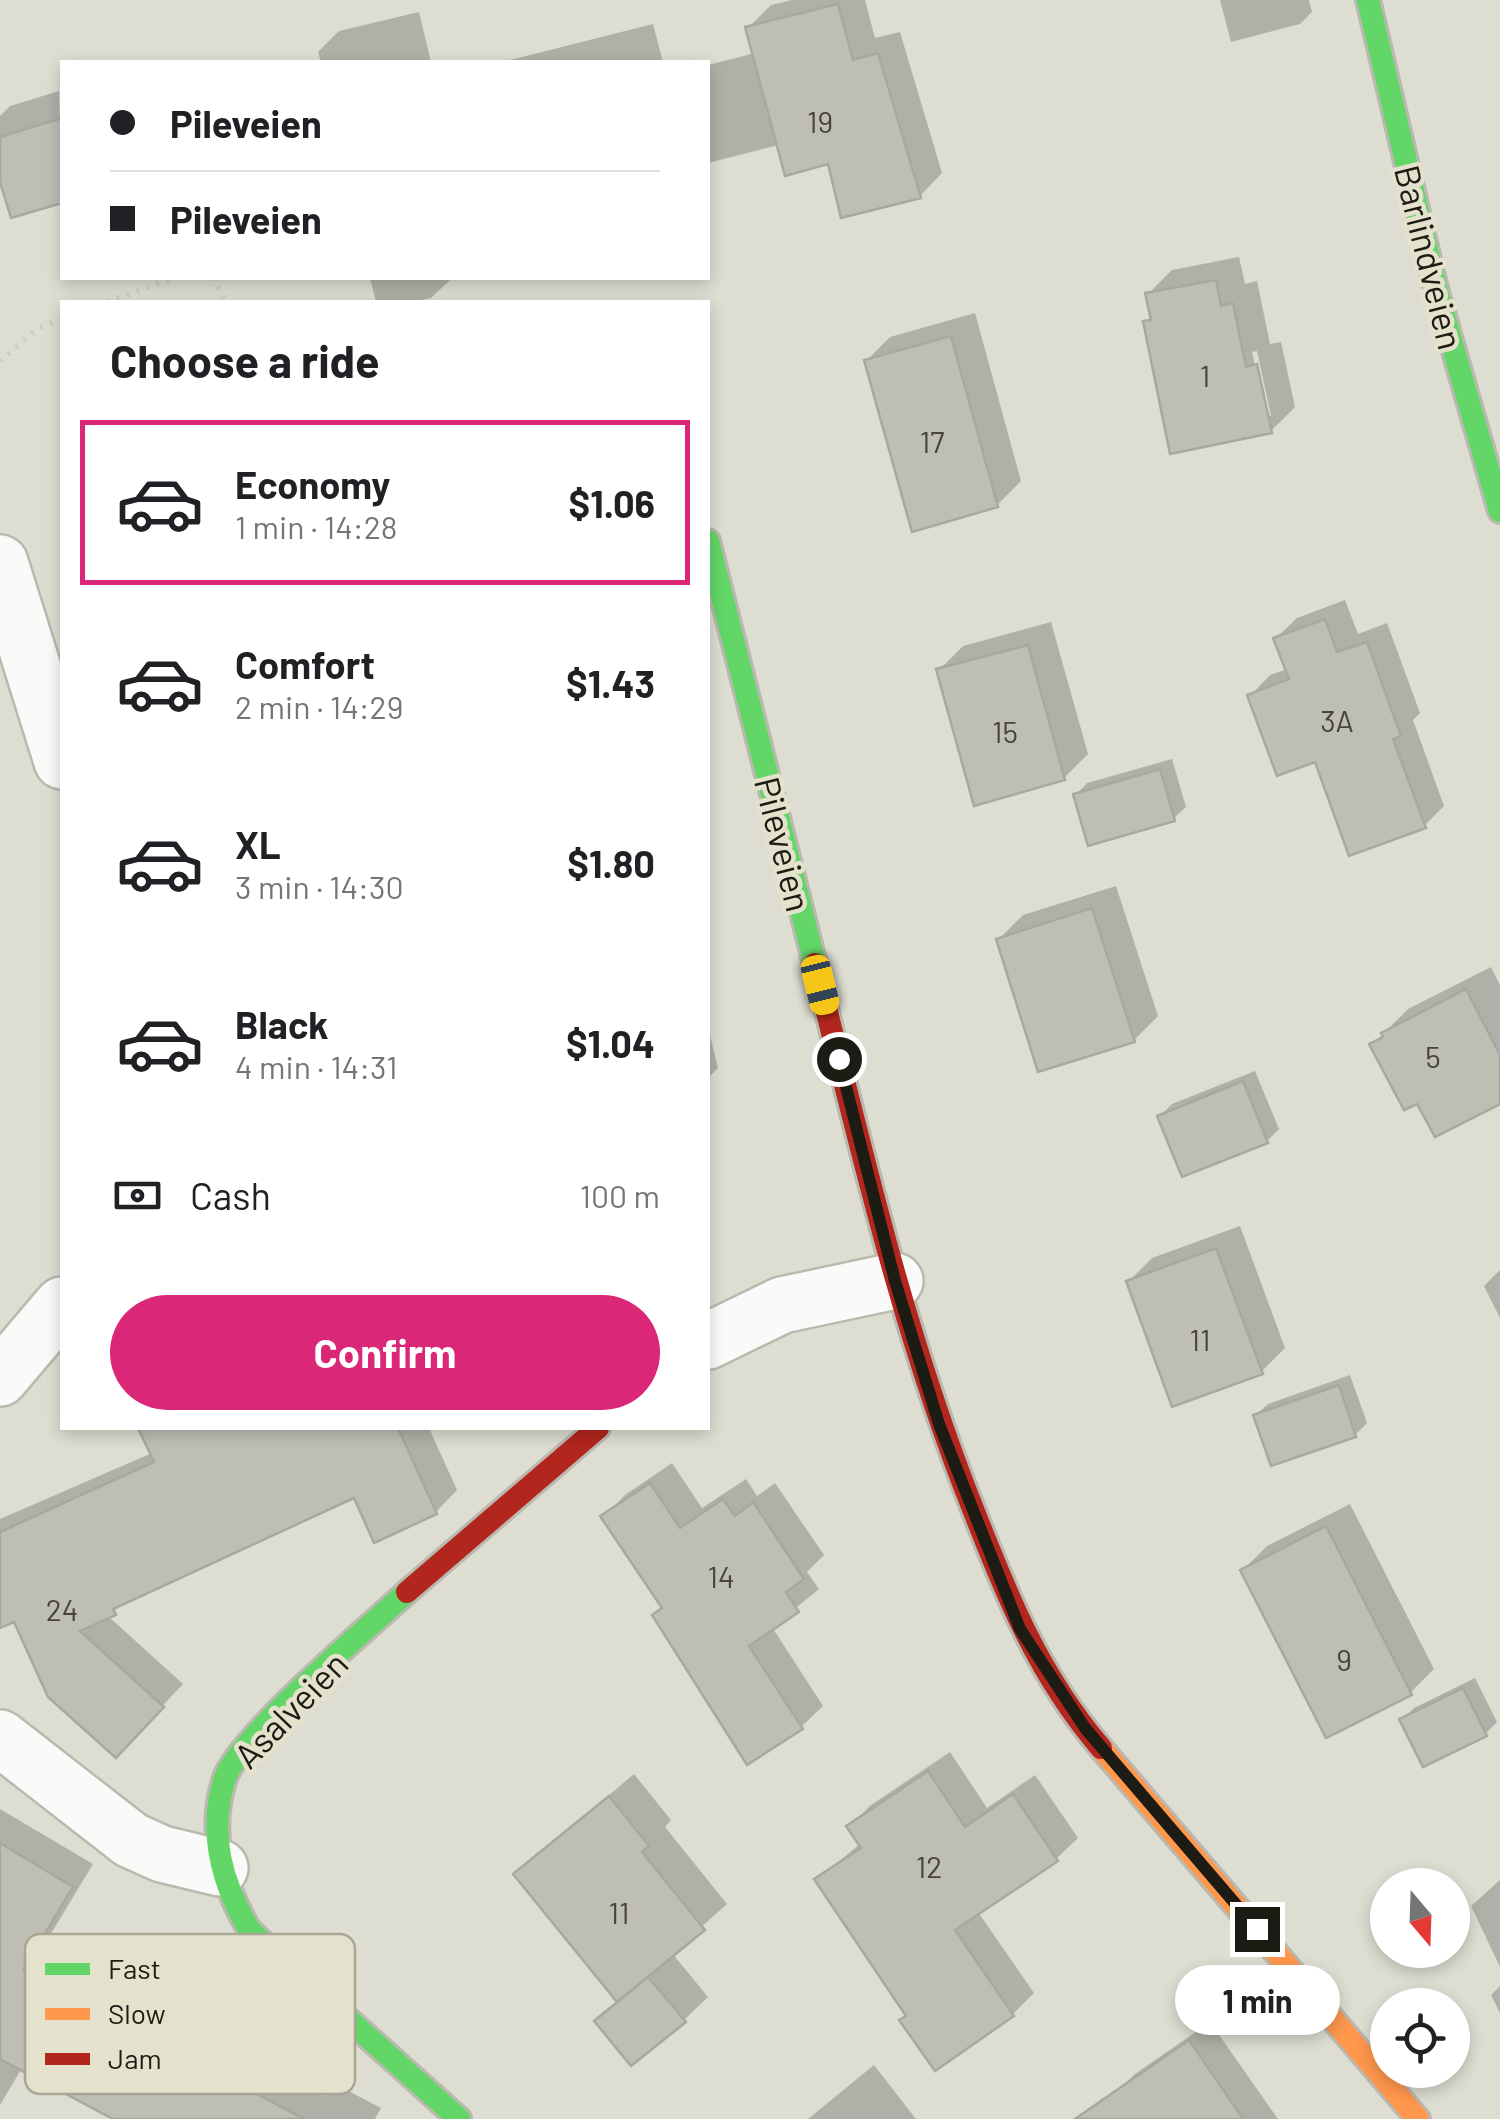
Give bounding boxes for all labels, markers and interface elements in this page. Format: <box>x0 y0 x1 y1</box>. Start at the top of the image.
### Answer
text: Pileveien <box>170 100 322 146</box>
house number: 19 <box>807 103 833 139</box>
street label: Barlindveien <box>1387 161 1473 353</box>
text: Pileveien <box>170 196 322 242</box>
text: Choose a ride <box>110 333 380 387</box>
house number: 1 <box>1200 357 1210 393</box>
house number: 17 <box>920 423 944 459</box>
icon: car <box>115 458 205 548</box>
text: Economy <box>235 461 390 507</box>
text: $1.06 <box>568 480 655 526</box>
text: 1 min · 14:28 <box>235 507 398 545</box>
icon: car <box>115 638 205 728</box>
text: Comfort <box>235 641 375 687</box>
text: $1.43 <box>566 660 655 706</box>
text: 2 min · 14:29 <box>235 687 403 725</box>
house number: 3A <box>1320 702 1354 738</box>
house number: 15 <box>992 713 1018 749</box>
street label: Pileveien <box>747 772 821 916</box>
icon: car <box>115 818 205 908</box>
text: XL <box>235 821 281 867</box>
text: $1.80 <box>567 840 655 886</box>
text: 3 min · 14:30 <box>235 867 404 905</box>
car <box>798 952 842 1018</box>
icon: car <box>115 998 205 1088</box>
text: Black <box>235 1001 329 1047</box>
text: $1.04 <box>566 1020 655 1066</box>
route start <box>817 1037 862 1082</box>
house number: 5 <box>1425 1038 1441 1074</box>
text: 4 min · 14:31 <box>235 1047 398 1085</box>
icon: cash <box>110 1168 165 1223</box>
text: Cash <box>190 1172 271 1218</box>
text: 100 m <box>580 1176 660 1214</box>
button: Confirm <box>110 1295 660 1410</box>
house number: 11 <box>1189 1321 1211 1357</box>
house number: 14 <box>707 1558 735 1594</box>
house number: 24 <box>46 1591 78 1627</box>
house number: 9 <box>1336 1641 1352 1677</box>
street label: Asalveien <box>224 1642 356 1776</box>
house number: 12 <box>916 1848 942 1884</box>
north arrow <box>1370 1868 1470 1968</box>
map controls <box>1370 1868 1470 2088</box>
house number: 11 <box>608 1894 630 1930</box>
route end <box>1235 1907 1280 1952</box>
legend <box>25 1934 355 2094</box>
text: Fast <box>108 1951 161 1985</box>
callout: 1 min <box>1174 1964 1340 2034</box>
text: 1 min <box>1222 1981 1293 2019</box>
button: locate <box>1370 1988 1470 2088</box>
text: Slow <box>108 1996 166 2030</box>
text: Jam <box>108 2041 162 2075</box>

